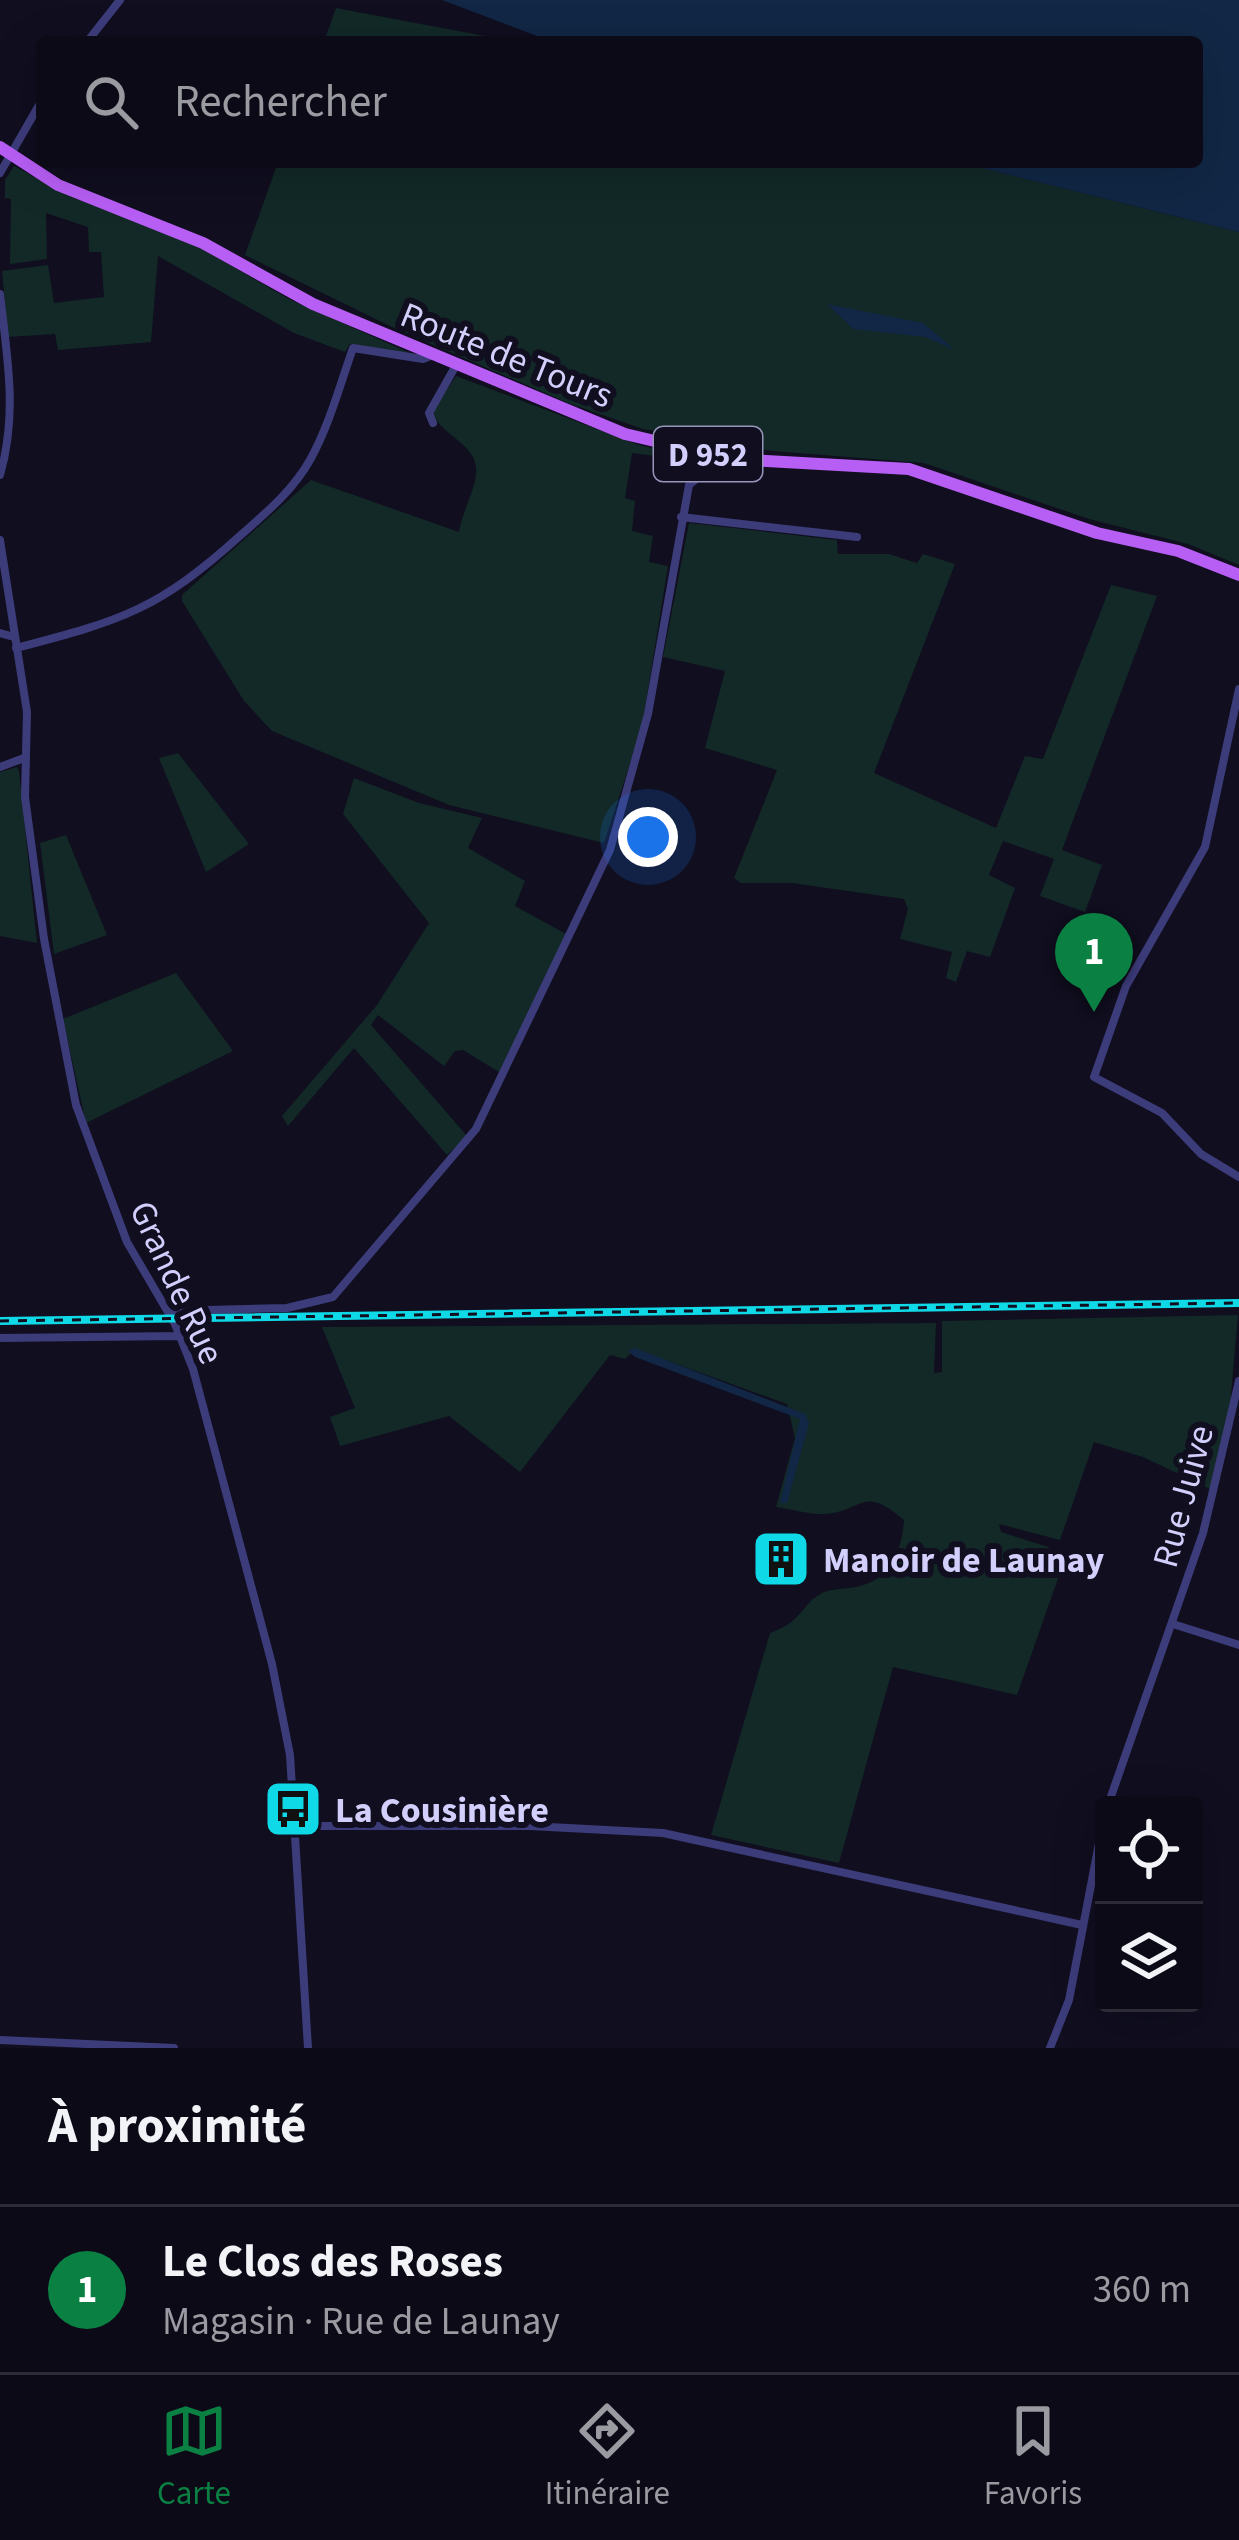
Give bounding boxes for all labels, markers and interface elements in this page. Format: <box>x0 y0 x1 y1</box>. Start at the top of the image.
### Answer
search box <box>36 36 1203 168</box>
icon: search <box>78 69 144 135</box>
text: Rechercher <box>174 70 387 134</box>
street label: Route de Tours <box>393 290 620 421</box>
road number: D 952 <box>654 427 762 481</box>
your location <box>618 807 678 867</box>
pin: 1 <box>1055 913 1133 1012</box>
street label: Grande Rue <box>117 1193 237 1373</box>
street label: Rue Juive <box>1140 1420 1227 1573</box>
building icon: Manoir de Launay <box>750 1528 812 1590</box>
place label: Manoir de Launay <box>823 1535 1105 1586</box>
bus stop icon: La Cousinière <box>262 1778 324 1840</box>
place label: La Cousinière <box>335 1785 549 1836</box>
map controls <box>1095 1796 1203 2012</box>
button: locate <box>1095 1796 1203 1904</box>
button: layers <box>1095 1904 1203 2012</box>
text: À proximité <box>48 2090 306 2162</box>
text: Le Clos des Roses <box>162 2230 503 2294</box>
text: 1 <box>77 2262 97 2318</box>
text: 360 m <box>1093 2262 1191 2318</box>
text: Magasin · Rue de Launay <box>162 2294 560 2350</box>
tab: Carte <box>157 2398 231 2517</box>
tab: Itinéraire <box>545 2398 670 2517</box>
tab: Favoris <box>984 2398 1082 2517</box>

